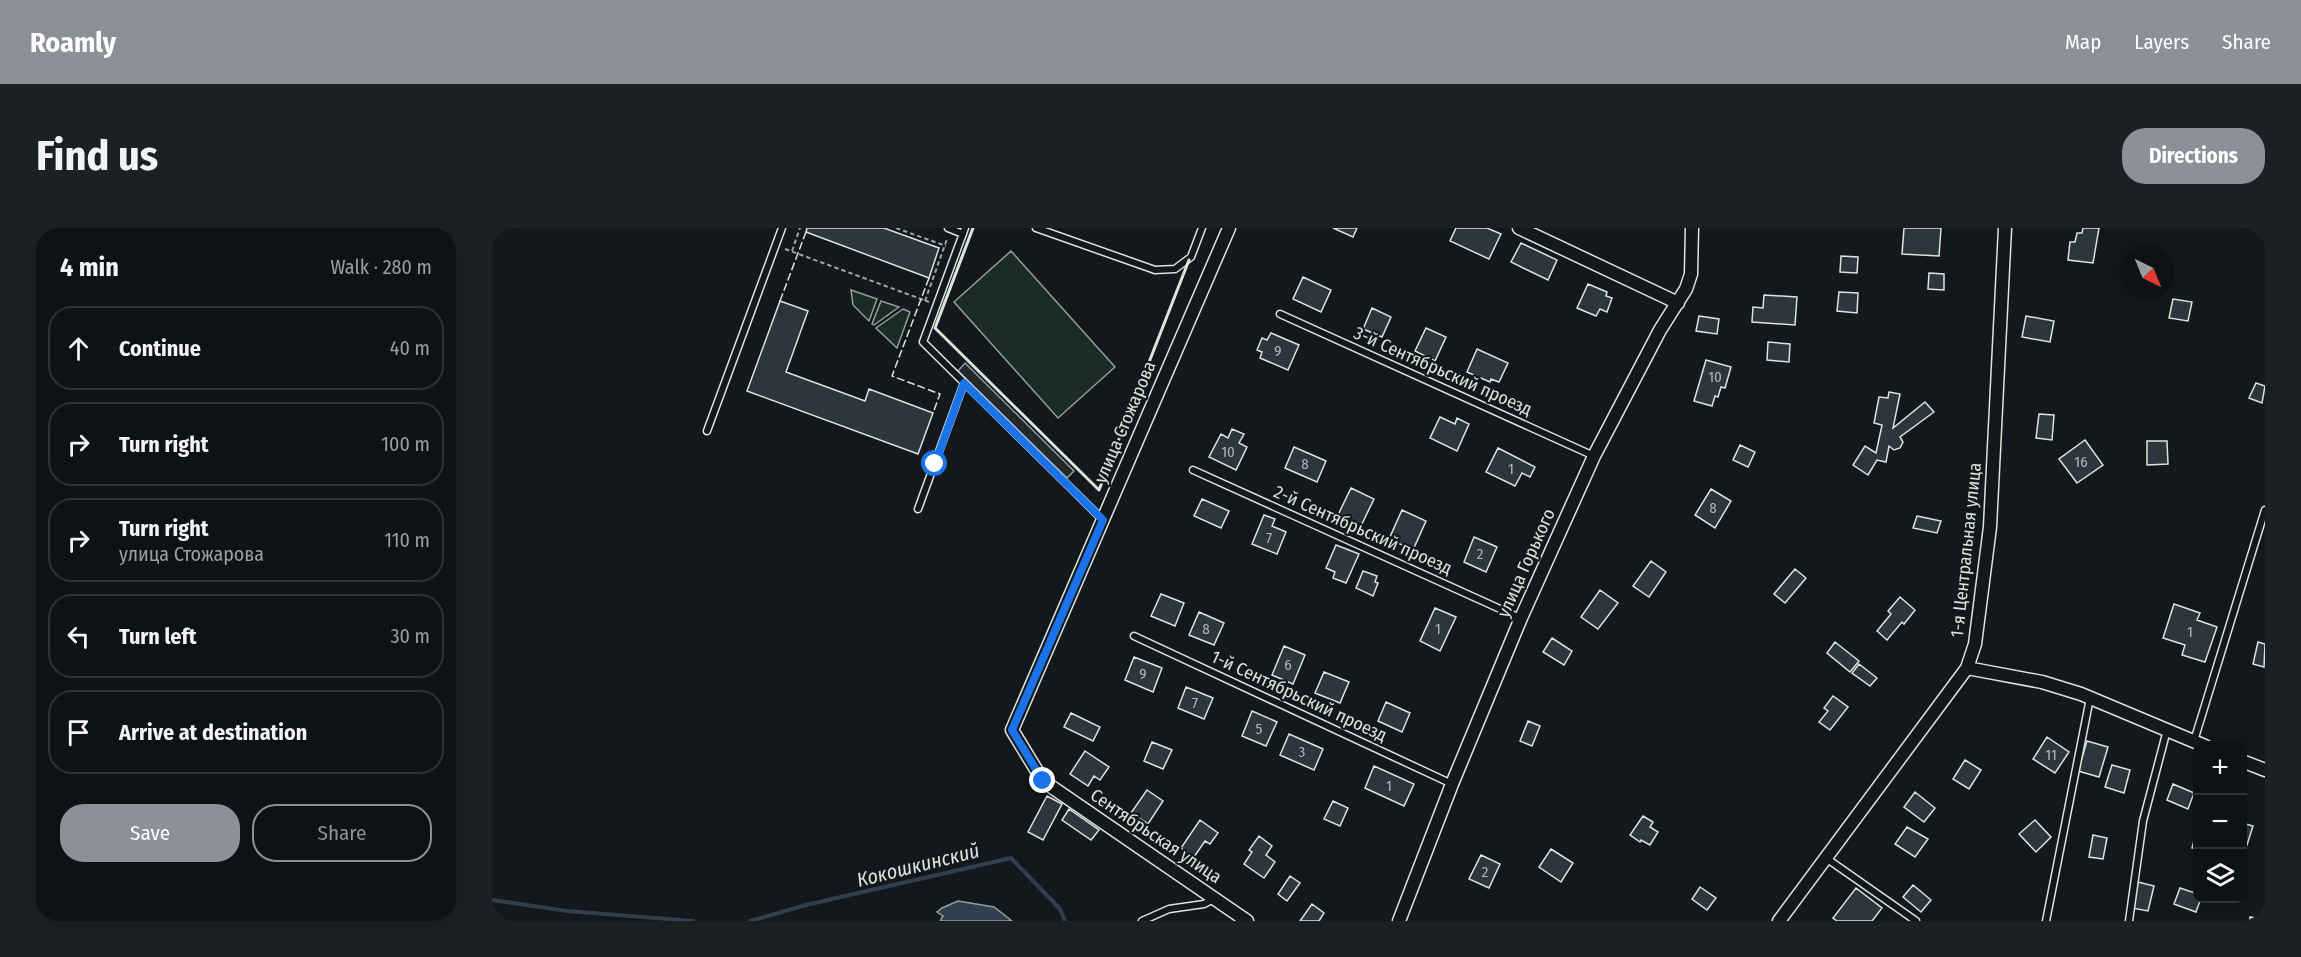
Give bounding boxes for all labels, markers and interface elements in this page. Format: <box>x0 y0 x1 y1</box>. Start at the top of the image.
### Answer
text: Roamly <box>30 26 116 59</box>
text: Map <box>2065 29 2101 55</box>
text: Layers <box>2134 29 2189 55</box>
text: Share <box>2222 29 2271 55</box>
button: Directions <box>2122 128 2265 184</box>
text: Find us <box>36 131 158 181</box>
north arrow <box>2121 246 2175 300</box>
text: 4 min <box>60 252 119 283</box>
text: Walk · 280 m <box>330 255 432 279</box>
street label: 3-й Сентябрьский проезд <box>1350 322 1536 420</box>
icon: ahead <box>62 332 95 365</box>
text: Continue <box>119 335 201 362</box>
text: 40 m <box>390 336 430 360</box>
house number: 9 <box>1274 342 1282 360</box>
street label: улица Стожарова <box>1089 357 1161 486</box>
house number: 10 <box>1708 368 1722 386</box>
icon: right <box>62 428 95 461</box>
text: Turn right <box>119 431 208 458</box>
text: 100 m <box>381 432 430 456</box>
house number: 10 <box>1221 443 1235 461</box>
route start <box>921 450 947 476</box>
house number: 16 <box>2074 453 2088 471</box>
house number: 8 <box>1301 455 1309 473</box>
house number: 1 <box>1508 460 1514 478</box>
street label: 1-я Центральная улица <box>1946 461 1986 639</box>
street label: 2-й Сентябрьский проезд <box>1271 481 1455 579</box>
house number: 8 <box>1709 499 1717 517</box>
street label: улица Горького <box>1492 505 1560 621</box>
text: Turn right <box>119 515 208 542</box>
icon: right <box>62 524 95 557</box>
text: 110 m <box>384 528 430 552</box>
house number: 7 <box>1266 529 1272 547</box>
text: улица Стожарова <box>119 542 264 566</box>
house number: 2 <box>1477 545 1484 563</box>
icon: left <box>62 620 95 653</box>
house number: 8 <box>1202 620 1210 638</box>
house number: 1 <box>1435 620 1441 638</box>
text: Turn left <box>119 623 197 650</box>
house number: 1 <box>2187 623 2193 641</box>
text: 30 m <box>390 624 430 648</box>
street label: 1-й Сентябрьский проезд <box>1208 646 1390 746</box>
house number: 6 <box>1284 656 1292 674</box>
house number: 9 <box>1139 665 1147 683</box>
house number: 7 <box>1192 694 1198 712</box>
icon: arrive <box>62 716 95 749</box>
text: Arrive at destination <box>119 719 307 746</box>
house number: 5 <box>1256 720 1263 738</box>
map controls <box>2193 741 2247 903</box>
button: + <box>2193 741 2247 795</box>
house number: 3 <box>1299 743 1306 761</box>
house number: 11 <box>2045 746 2057 764</box>
route end <box>1029 767 1055 793</box>
house number: 1 <box>1386 777 1392 795</box>
street label: Сентябрьская улица <box>1086 784 1226 888</box>
button: − <box>2193 795 2247 849</box>
button: Save <box>60 804 240 862</box>
button: Share <box>252 804 432 862</box>
water label: Кокошкинский <box>854 838 982 892</box>
button: layers <box>2193 849 2247 903</box>
house number: 2 <box>1482 863 1489 881</box>

